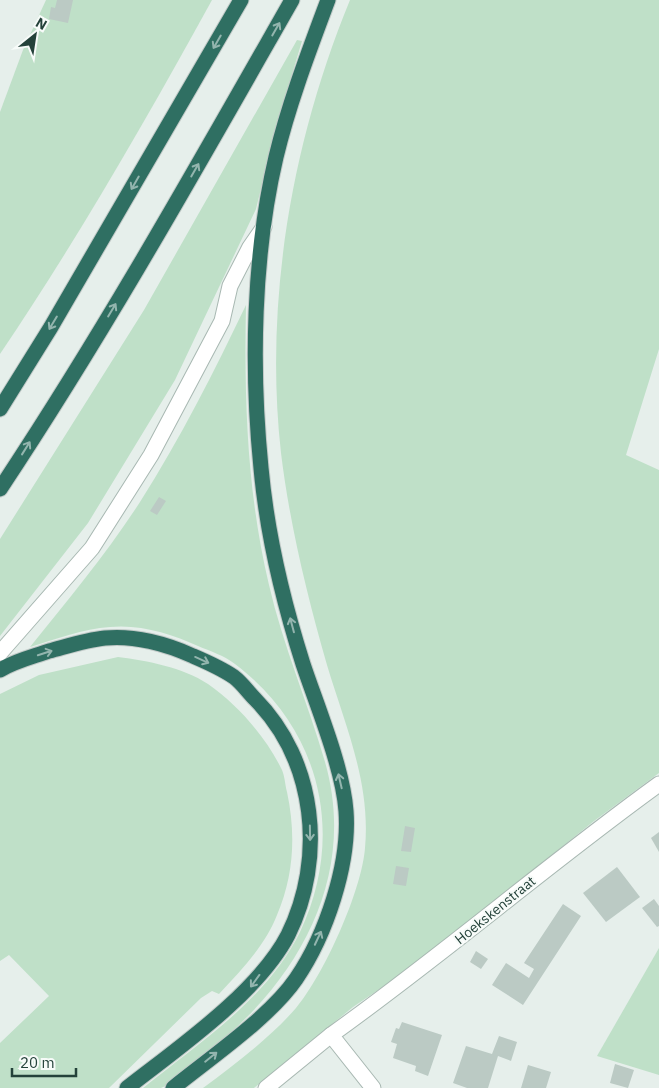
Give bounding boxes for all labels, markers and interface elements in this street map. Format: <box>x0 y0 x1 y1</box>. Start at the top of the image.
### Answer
north arrow <box>10 10 60 60</box>
text: N <box>33 13 50 34</box>
one-way arrow <box>271 23 281 37</box>
one-way arrow <box>211 35 221 49</box>
one-way arrow <box>191 164 201 178</box>
one-way arrow <box>129 175 139 189</box>
one-way arrow <box>108 303 118 317</box>
one-way arrow <box>47 315 57 329</box>
one-way arrow <box>22 441 32 455</box>
one-way arrow <box>287 618 296 634</box>
one-way arrow <box>37 647 53 657</box>
one-way arrow <box>194 656 209 665</box>
one-way arrow <box>335 773 344 789</box>
one-way arrow <box>305 824 315 840</box>
street label: Hoekskenstraat <box>451 872 539 948</box>
one-way arrow <box>313 931 323 946</box>
one-way arrow <box>250 974 260 988</box>
scale bar <box>12 1046 76 1078</box>
one-way arrow <box>204 1052 217 1063</box>
text: 20 m <box>20 1053 55 1072</box>

